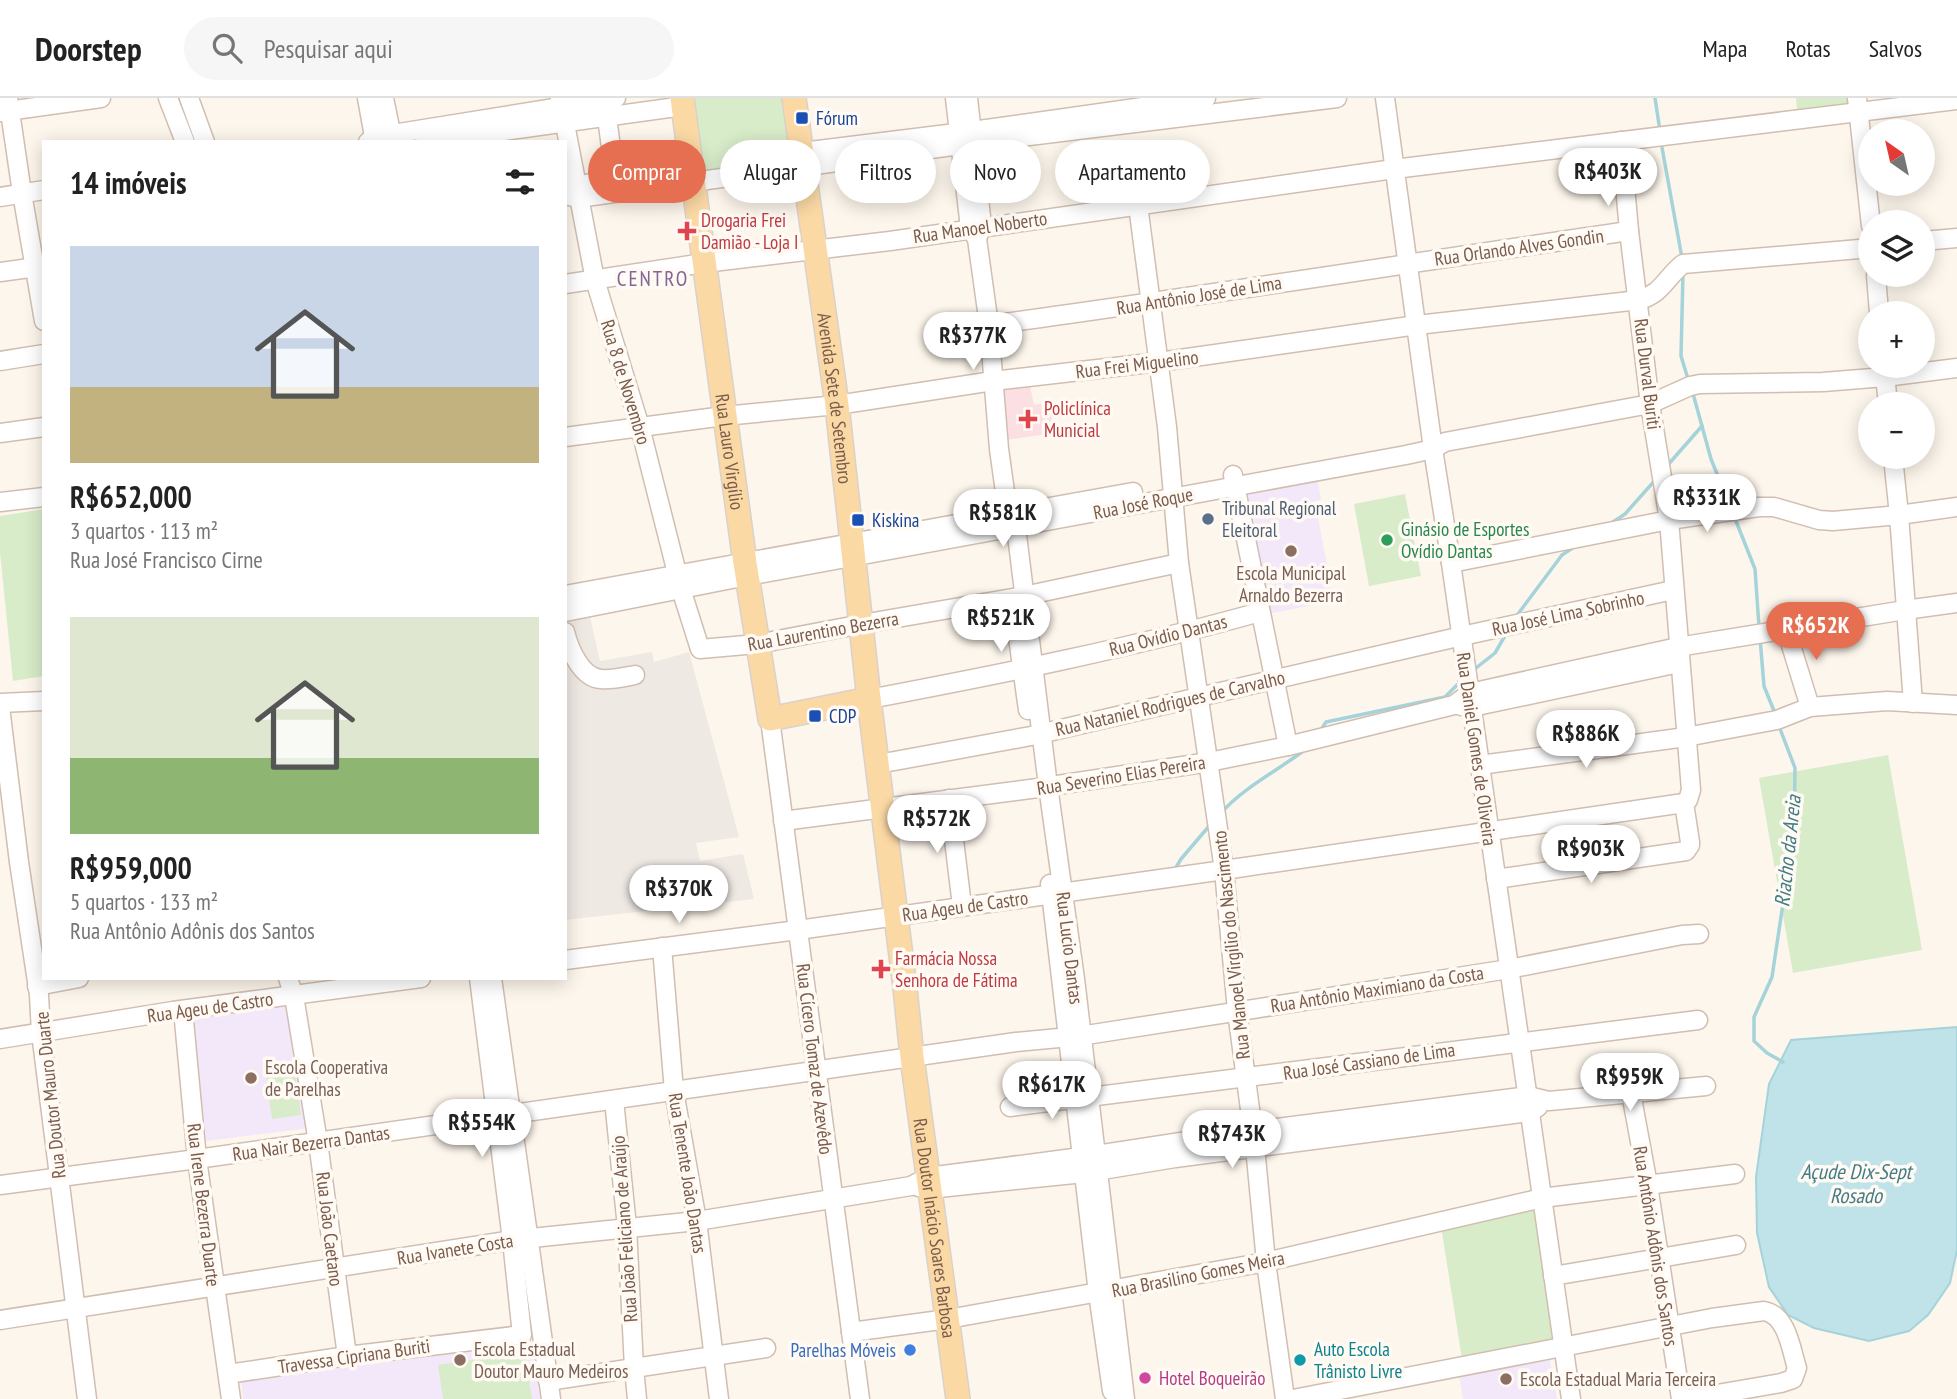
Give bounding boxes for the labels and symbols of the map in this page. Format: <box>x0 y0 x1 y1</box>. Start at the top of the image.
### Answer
place label: Fórum <box>816 106 858 130</box>
marker: Fórum <box>794 110 810 126</box>
north arrow <box>1858 119 1936 196</box>
pin: R$403K <box>1551 148 1665 208</box>
street label: Rua Manoel Noberto <box>911 206 1049 248</box>
place label: Drogaria Frei Damião - Loja I <box>701 208 798 254</box>
marker: Drogaria Frei Damião - Loja I <box>679 223 695 239</box>
street label: Rua Orlando Alves Gondin <box>1433 223 1605 271</box>
district label: CENTRO <box>617 265 689 292</box>
street label: Rua Antônio José de Lima <box>1115 270 1283 320</box>
street label: Avenida Sete de Setembro <box>812 311 857 485</box>
pin: R$377K <box>916 313 1030 372</box>
street label: Rua 8 de Novembro <box>596 317 656 447</box>
street label: Rua Durval Buriti <box>1629 317 1667 431</box>
street label: Rua Frei Miguelino <box>1074 345 1200 383</box>
street label: Rua Lauro Virgílio <box>710 392 750 511</box>
place label: Policlínica Municial <box>1044 396 1111 442</box>
marker: Policlínica Municial <box>1018 409 1038 429</box>
pin: R$331K <box>1650 474 1764 534</box>
street label: Rua José Roque <box>1091 482 1195 524</box>
pin: R$581K <box>946 490 1060 549</box>
place label: Tribunal Regional Eleitoral <box>1222 496 1337 542</box>
place label: Kiskina <box>872 508 919 532</box>
marker: Tribunal Regional Eleitoral <box>1200 511 1216 527</box>
marker: Kiskina <box>850 512 866 528</box>
place label: Ginásio de Esportes Ovídio Dantas <box>1401 517 1529 563</box>
marker: Ginásio de Esportes Ovídio Dantas <box>1379 532 1395 548</box>
marker: Escola Municipal Arnaldo Bezerra <box>1283 543 1299 559</box>
place label: Escola Municipal Arnaldo Bezerra <box>1236 561 1346 607</box>
street label: Rua José Lima Sobrinho <box>1490 585 1646 641</box>
pin: R$521K <box>944 594 1058 654</box>
pin: R$652K <box>1759 602 1873 662</box>
street label: Rua Laurentino Bezerra <box>746 606 900 656</box>
street label: Rua Ovídio Dantas <box>1107 609 1229 661</box>
street label: Rua Daniel Gomes de Oliveira <box>1452 651 1502 847</box>
street label: Rua Nataniel Rodrigues de Carvalho <box>1053 665 1287 741</box>
place label: CDP <box>829 704 857 728</box>
marker: CDP <box>807 708 823 724</box>
pin: R$886K <box>1529 710 1643 770</box>
street label: Rua Severino Elias Pereira <box>1035 750 1207 800</box>
water label: Riacho da Areia <box>1768 792 1807 908</box>
pin: R$572K <box>880 796 994 855</box>
pin: R$903K <box>1534 826 1648 885</box>
street label: Rua Manoel Virgílio do Nascimento <box>1207 829 1255 1061</box>
pin: R$370K <box>622 866 736 925</box>
street label: Rua Ageu de Castro <box>901 885 1029 927</box>
street label: Rua Lucio Dantas <box>1051 890 1089 1006</box>
place label: Farmácia Nossa Senhora de Fátima <box>895 946 1018 992</box>
street label: Rua Antônio Maximiano da Costa <box>1269 960 1485 1018</box>
marker: Farmácia Nossa Senhora de Fátima <box>873 961 889 977</box>
street label: Rua Cícero Tomaz de Azevêdo <box>791 962 839 1156</box>
street label: Rua Ageu de Castro <box>146 986 274 1028</box>
street label: Rua Doutor Mauro Duarte <box>29 1010 71 1180</box>
street label: Rua José Cassiano de Lima <box>1281 1037 1457 1085</box>
pin: R$959K <box>1573 1054 1687 1113</box>
place label: Escola Cooperativa de Parelhas <box>265 1055 388 1101</box>
pin: R$617K <box>995 1062 1109 1121</box>
marker: Escola Cooperativa de Parelhas <box>243 1070 259 1086</box>
street label: Rua Tenente João Dantas <box>663 1091 713 1255</box>
pin: R$554K <box>425 1100 539 1159</box>
pin: R$743K <box>1175 1110 1289 1170</box>
street label: Rua Doutor Inácio Soares Barbosa <box>908 1117 962 1339</box>
street label: Rua Nair Bezerra Dantas <box>231 1120 391 1166</box>
street label: Rua Irene Bezerra Duarte <box>182 1122 226 1288</box>
street label: Rua João Feliciano de Araújo <box>606 1135 642 1323</box>
street label: Rua Antônio Adônis dos Santos <box>1628 1144 1684 1348</box>
water label: Açude Dix-Sept Rosado <box>1801 1158 1914 1209</box>
street label: Rua João Caetano <box>311 1171 349 1287</box>
street label: Rua Ivanete Costa <box>395 1228 515 1270</box>
street label: Rua Brasilino Gomes Meira <box>1110 1245 1286 1303</box>
street label: Travessa Cipriana Buriti <box>276 1333 432 1379</box>
place label: Escola Estadual Doutor Mauro Medeiros <box>474 1337 628 1383</box>
place label: Auto Escola Trânisto Livre <box>1314 1337 1402 1383</box>
place label: Parelhas Móveis <box>791 1338 896 1362</box>
marker: Parelhas Móveis <box>902 1342 918 1358</box>
marker: Escola Estadual Doutor Mauro Medeiros <box>452 1352 468 1368</box>
marker: Auto Escola Trânisto Livre <box>1292 1352 1308 1368</box>
place label: Hotel Boqueirão <box>1159 1366 1265 1390</box>
place label: Escola Estadual Maria Terceira <box>1520 1367 1716 1391</box>
marker: Hotel Boqueirão <box>1137 1370 1153 1386</box>
marker: Escola Estadual Maria Terceira <box>1498 1371 1514 1387</box>

